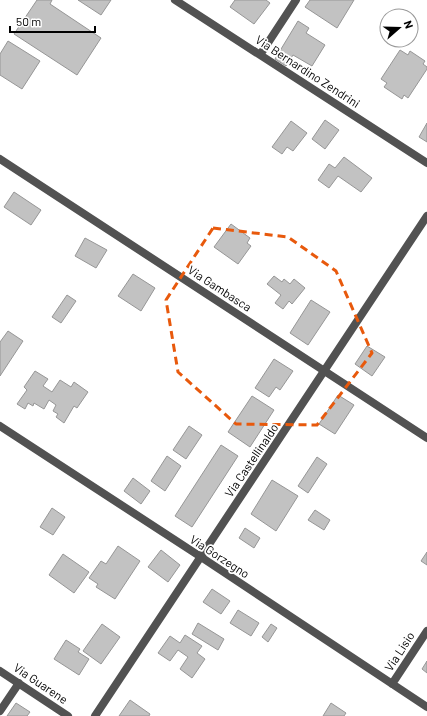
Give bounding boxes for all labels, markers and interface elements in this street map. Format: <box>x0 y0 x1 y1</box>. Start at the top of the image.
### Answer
scale bar <box>10 8 95 34</box>
north arrow <box>379 8 419 48</box>
text: 50 m <box>16 14 41 28</box>
text: N <box>402 19 416 30</box>
street label: Via Bernardino Zendrini <box>253 32 363 110</box>
street label: Via Gambasca <box>186 262 254 314</box>
street label: Via Castellinaldo <box>221 421 281 499</box>
street label: Via Gorzegno <box>188 532 252 580</box>
street label: Via Lisio <box>381 629 417 673</box>
street label: Via Guarene <box>11 660 71 706</box>

